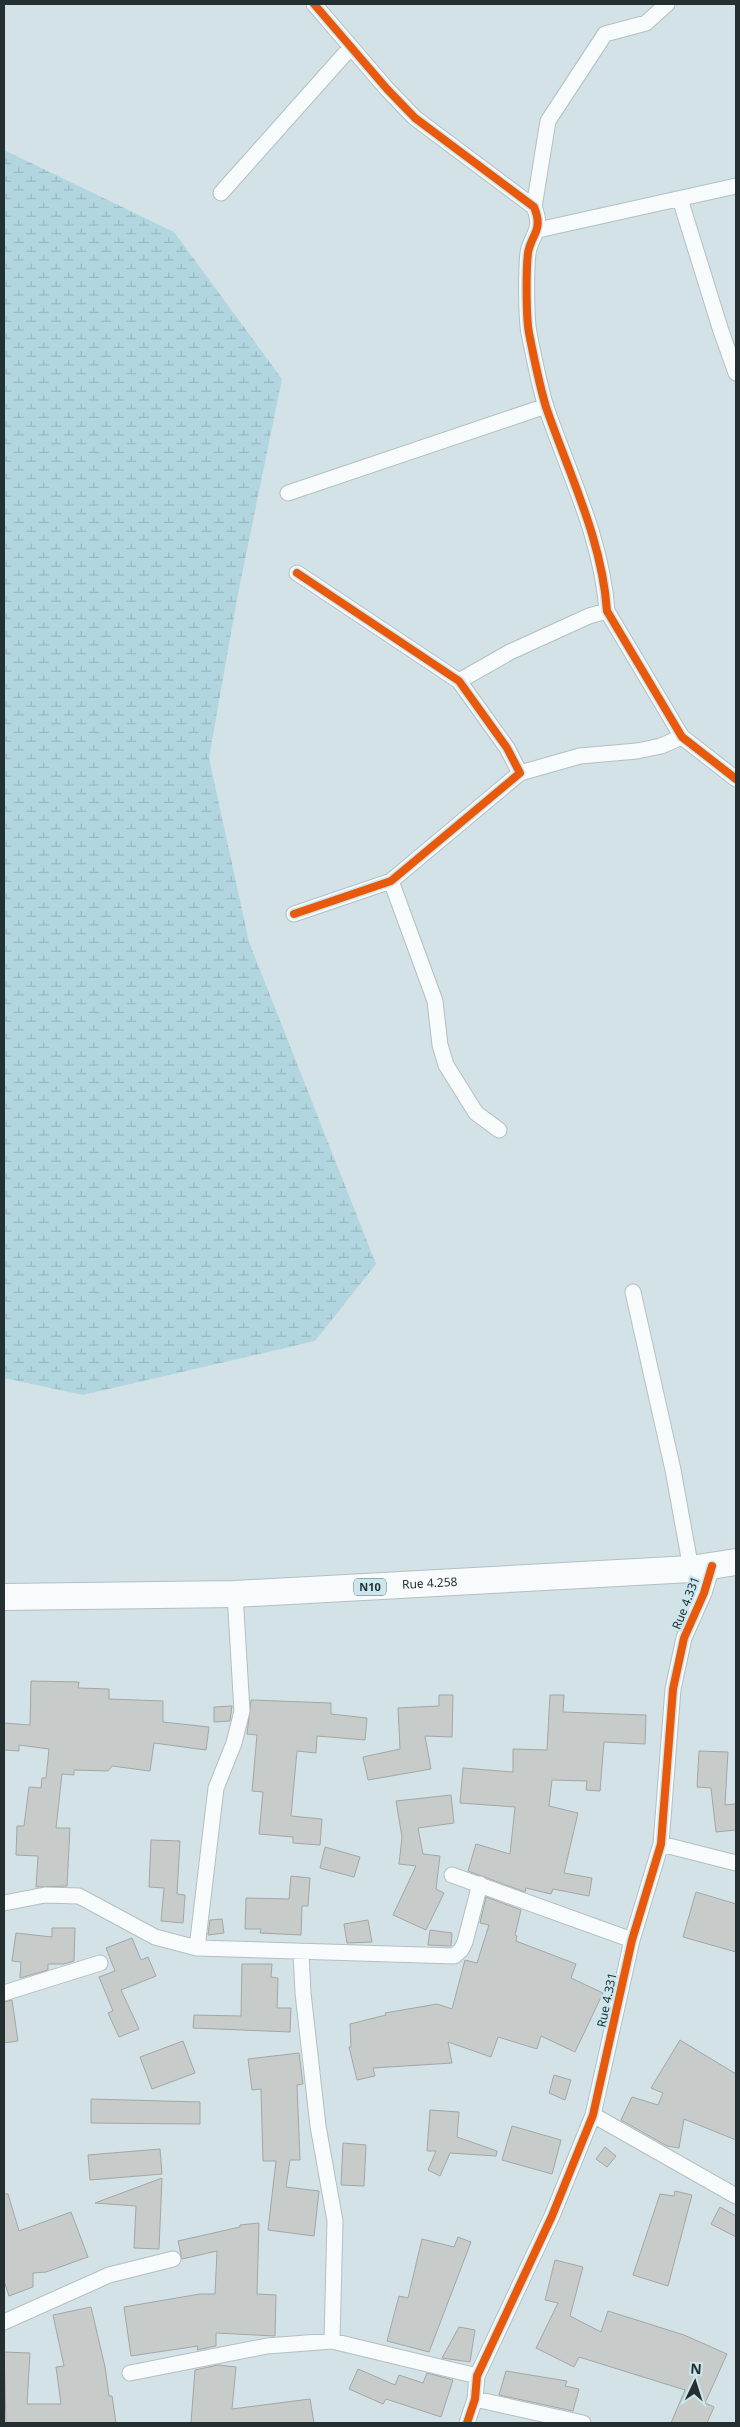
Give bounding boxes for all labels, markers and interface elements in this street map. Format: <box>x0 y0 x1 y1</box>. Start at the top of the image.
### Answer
street label: Rue 4.258 <box>401 1573 458 1593</box>
street label: Rue 4.331 <box>668 1574 703 1632</box>
road number: N10 <box>354 1578 386 1595</box>
street label: Rue 4.331 <box>592 1971 621 2029</box>
north arrow <box>670 2357 720 2407</box>
text: N <box>690 2359 702 2378</box>

